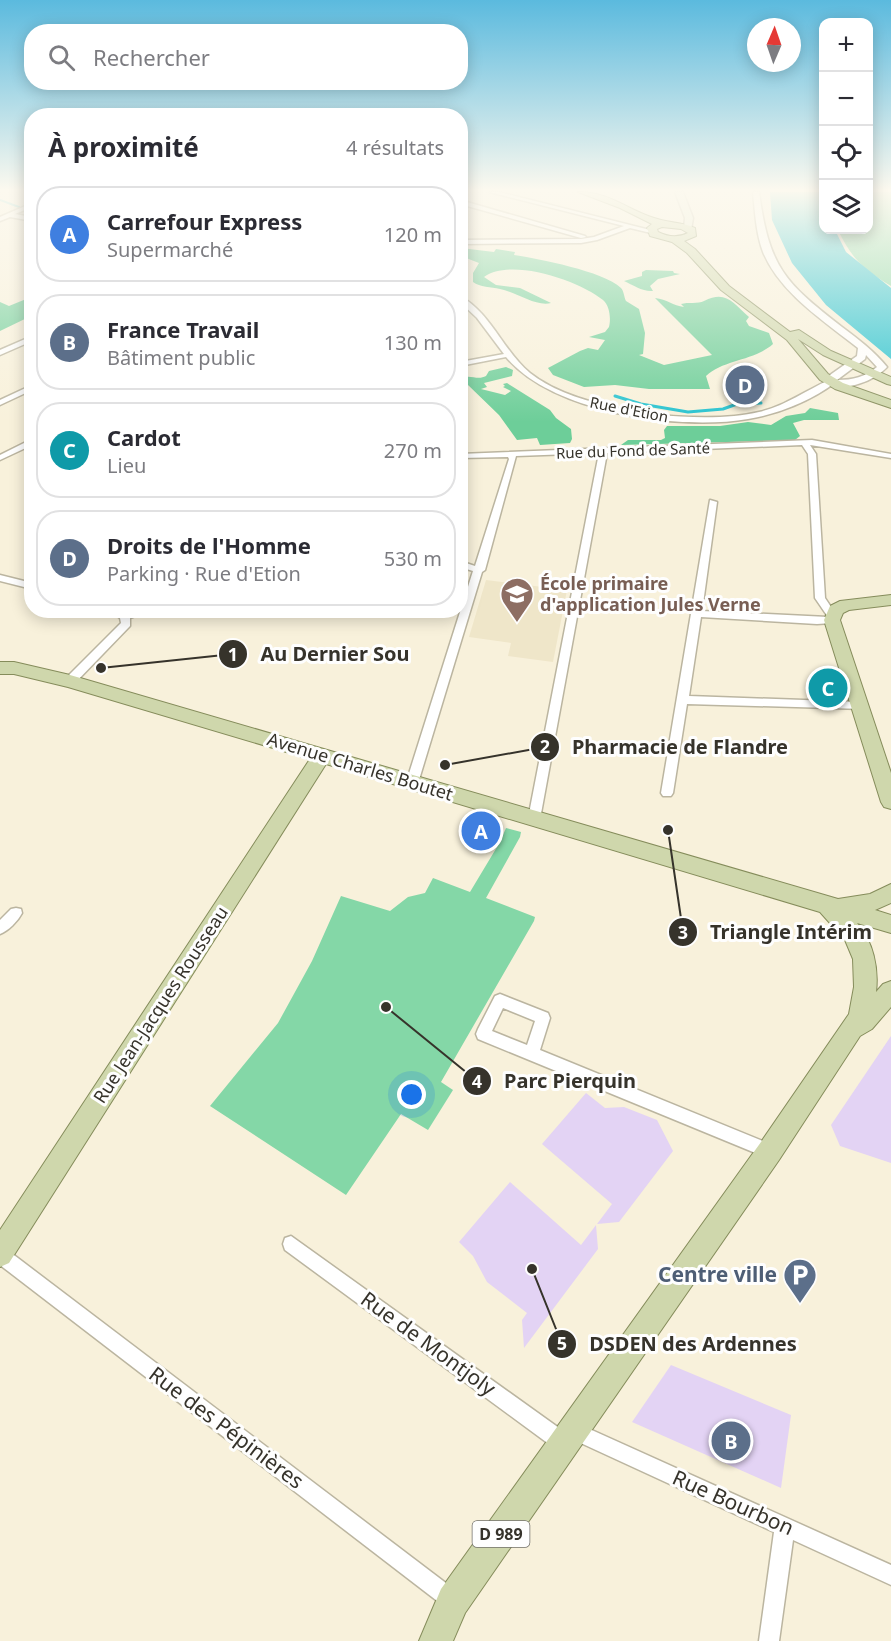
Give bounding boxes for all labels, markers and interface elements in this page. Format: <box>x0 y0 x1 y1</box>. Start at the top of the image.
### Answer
north arrow <box>747 18 801 72</box>
map controls <box>819 18 873 234</box>
button: + <box>819 18 873 72</box>
search box <box>24 24 468 90</box>
icon: search <box>45 41 78 74</box>
text: Rechercher <box>93 42 210 72</box>
button: − <box>819 72 873 126</box>
button: locate <box>819 126 873 180</box>
text: À proximité <box>48 129 199 165</box>
text: 4 résultats <box>346 134 444 161</box>
button: layers <box>819 180 873 234</box>
text: Carrefour Express <box>107 206 302 236</box>
text: A <box>63 221 76 248</box>
text: 120 m <box>384 221 442 248</box>
text: Supermarché <box>107 236 233 263</box>
text: France Travail <box>107 314 259 344</box>
text: B <box>63 329 76 356</box>
text: 130 m <box>384 329 442 356</box>
text: Bâtiment public <box>107 344 255 371</box>
pin: D <box>726 362 764 408</box>
street label: Rue d'Etion <box>588 392 670 426</box>
text: Cardot <box>107 422 181 452</box>
text: C <box>63 437 76 464</box>
text: 270 m <box>384 437 442 464</box>
street label: Rue du Fond de Santé <box>556 437 710 463</box>
text: Lieu <box>107 452 146 479</box>
text: Droits de l'Homme <box>107 530 311 560</box>
text: D <box>62 545 77 572</box>
text: 530 m <box>384 545 442 572</box>
text: Parking · Rue d'Etion <box>107 560 301 587</box>
place label: École primaire d'application Jules Verne <box>540 571 761 616</box>
school or university icon: École primaire d'application Jules Verne <box>499 576 535 623</box>
callout: Au Dernier Sou <box>218 635 421 673</box>
text: Au Dernier Sou <box>260 640 410 667</box>
text: 1 <box>228 642 238 666</box>
pin: C <box>808 666 848 710</box>
street label: Avenue Charles Boutet <box>265 726 456 806</box>
callout: Pharmacie de Flandre <box>530 728 800 766</box>
text: Pharmacie de Flandre <box>572 733 788 760</box>
text: 2 <box>540 734 550 758</box>
pin: A <box>462 808 500 854</box>
street label: Rue Jean-Jacques Rousseau <box>87 901 233 1108</box>
callout: Triangle Intérim <box>668 913 884 951</box>
text: Triangle Intérim <box>710 918 872 945</box>
text: 3 <box>678 920 688 944</box>
callout: Parc Pierquin <box>462 1062 648 1100</box>
text: Parc Pierquin <box>504 1067 636 1094</box>
text: 4 <box>472 1069 482 1093</box>
your location <box>397 1080 426 1109</box>
parking icon: Centre ville <box>782 1257 818 1304</box>
place label: Centre ville <box>658 1260 777 1288</box>
street label: Rue de Montjoly <box>356 1285 502 1402</box>
callout: DSDEN des Ardennes <box>547 1325 809 1363</box>
text: DSDEN des Ardennes <box>589 1330 797 1357</box>
text: 5 <box>557 1331 567 1355</box>
street label: Rue des Pépinières <box>144 1360 310 1495</box>
pin: B <box>712 1418 750 1464</box>
street label: Rue Bourbon <box>668 1463 798 1541</box>
road number: D 989 <box>472 1521 530 1547</box>

